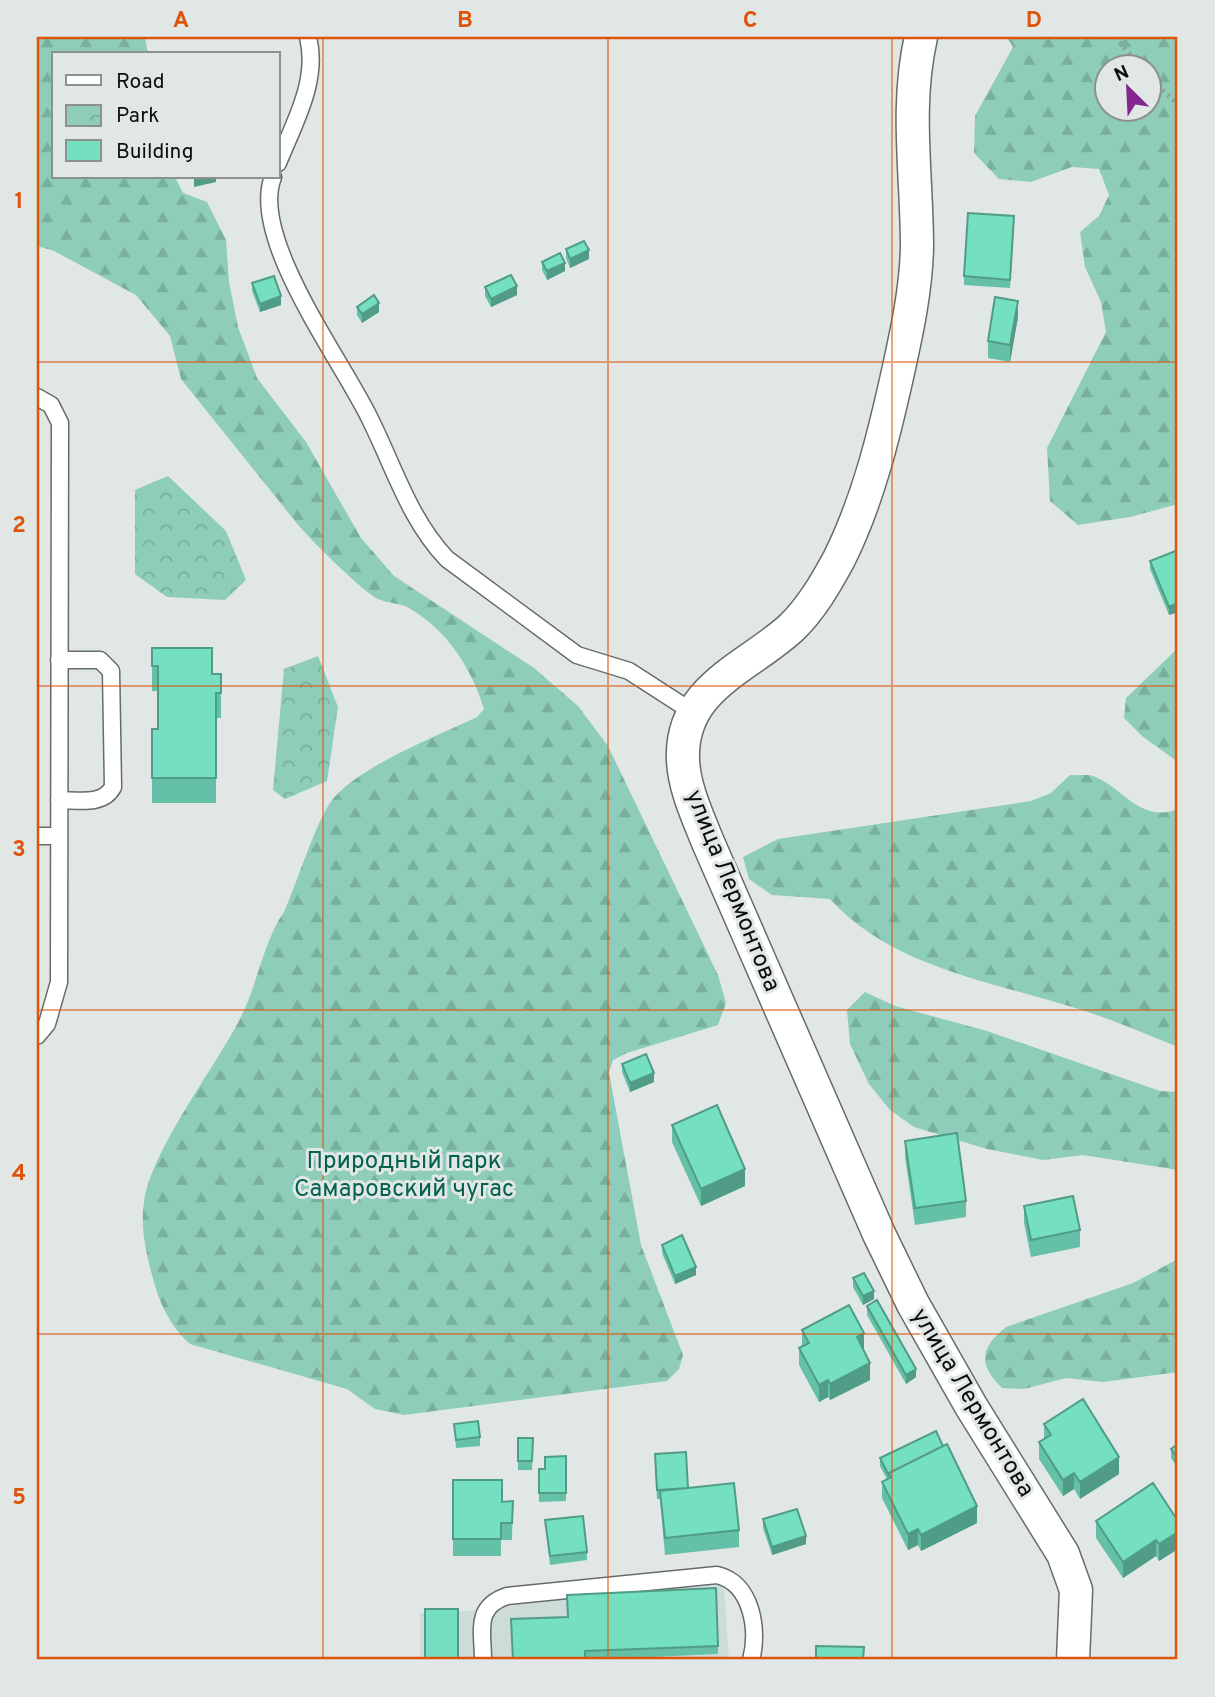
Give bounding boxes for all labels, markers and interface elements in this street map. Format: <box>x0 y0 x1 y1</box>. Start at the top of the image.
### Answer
text: A <box>173 7 189 36</box>
text: B <box>457 7 473 36</box>
text: C <box>743 7 757 36</box>
text: D <box>1026 7 1042 36</box>
legend <box>52 52 280 178</box>
north arrow <box>1092 52 1162 122</box>
text: N <box>1111 61 1133 88</box>
text: Road <box>116 69 165 96</box>
text: Park <box>116 103 159 130</box>
text: Building <box>116 139 194 166</box>
text: 1 <box>14 188 24 217</box>
text: 2 <box>12 512 26 541</box>
street label: улица Лермонтова <box>678 786 786 996</box>
text: 3 <box>12 836 26 865</box>
park label: Природный парк Самаровский чугас <box>294 1147 514 1205</box>
text: 4 <box>12 1160 26 1189</box>
street label: улица Лермонтова <box>904 1303 1040 1503</box>
text: 5 <box>12 1484 26 1513</box>

